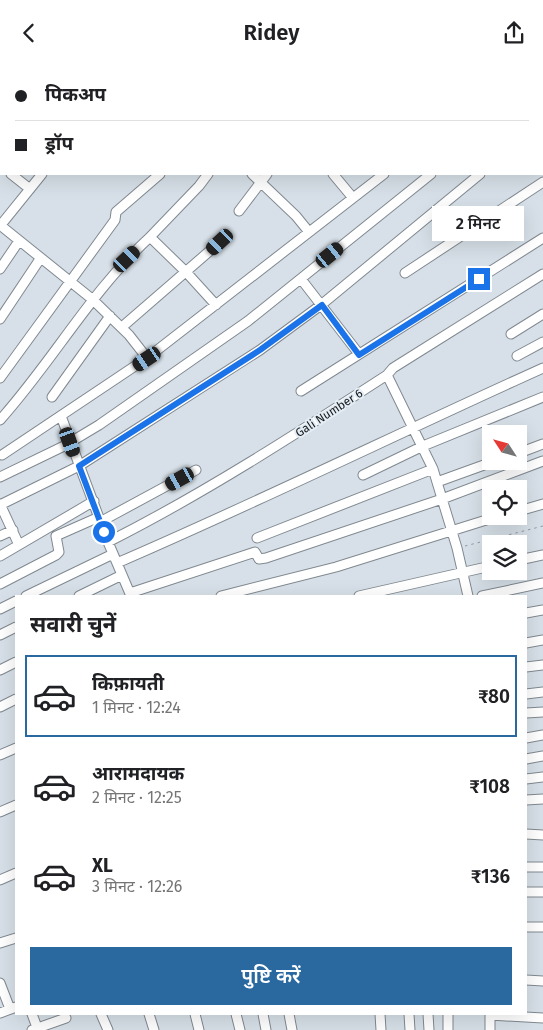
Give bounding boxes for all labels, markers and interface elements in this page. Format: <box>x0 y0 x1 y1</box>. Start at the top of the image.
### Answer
icon: back <box>15 19 43 47</box>
text: Ridey <box>243 19 300 46</box>
icon: share <box>500 19 528 47</box>
text: पिकअप <box>45 83 106 106</box>
text: ड्रॉप <box>45 132 73 155</box>
callout: 2 मिनट <box>433 207 525 241</box>
text: 2 मिनट <box>456 214 500 233</box>
car <box>203 226 236 258</box>
car <box>313 240 346 270</box>
car <box>110 243 143 275</box>
route end <box>468 268 490 290</box>
car <box>130 344 163 374</box>
street label: Gali Number 6 <box>293 386 365 440</box>
car <box>57 425 82 459</box>
north arrow <box>482 425 528 470</box>
map controls <box>482 425 527 580</box>
car <box>163 465 196 493</box>
button: locate <box>482 480 527 525</box>
route start <box>93 521 115 543</box>
button: layers <box>482 535 527 580</box>
text: सवारी चुनें <box>30 611 116 638</box>
text: किफ़ायती <box>92 672 164 695</box>
icon: car <box>32 674 77 719</box>
text: ₹80 <box>478 685 510 708</box>
text: 1 मिनट · 12:24 <box>92 698 181 717</box>
text: आरामदायक <box>92 762 184 785</box>
icon: car <box>32 764 77 809</box>
text: ₹108 <box>469 775 510 798</box>
text: 2 मिनट · 12:25 <box>92 788 182 807</box>
icon: car <box>32 854 77 899</box>
text: XL <box>92 854 113 877</box>
text: ₹136 <box>471 865 510 888</box>
text: 3 मिनट · 12:26 <box>92 877 182 896</box>
button: पुष्टि करें <box>30 947 512 1005</box>

